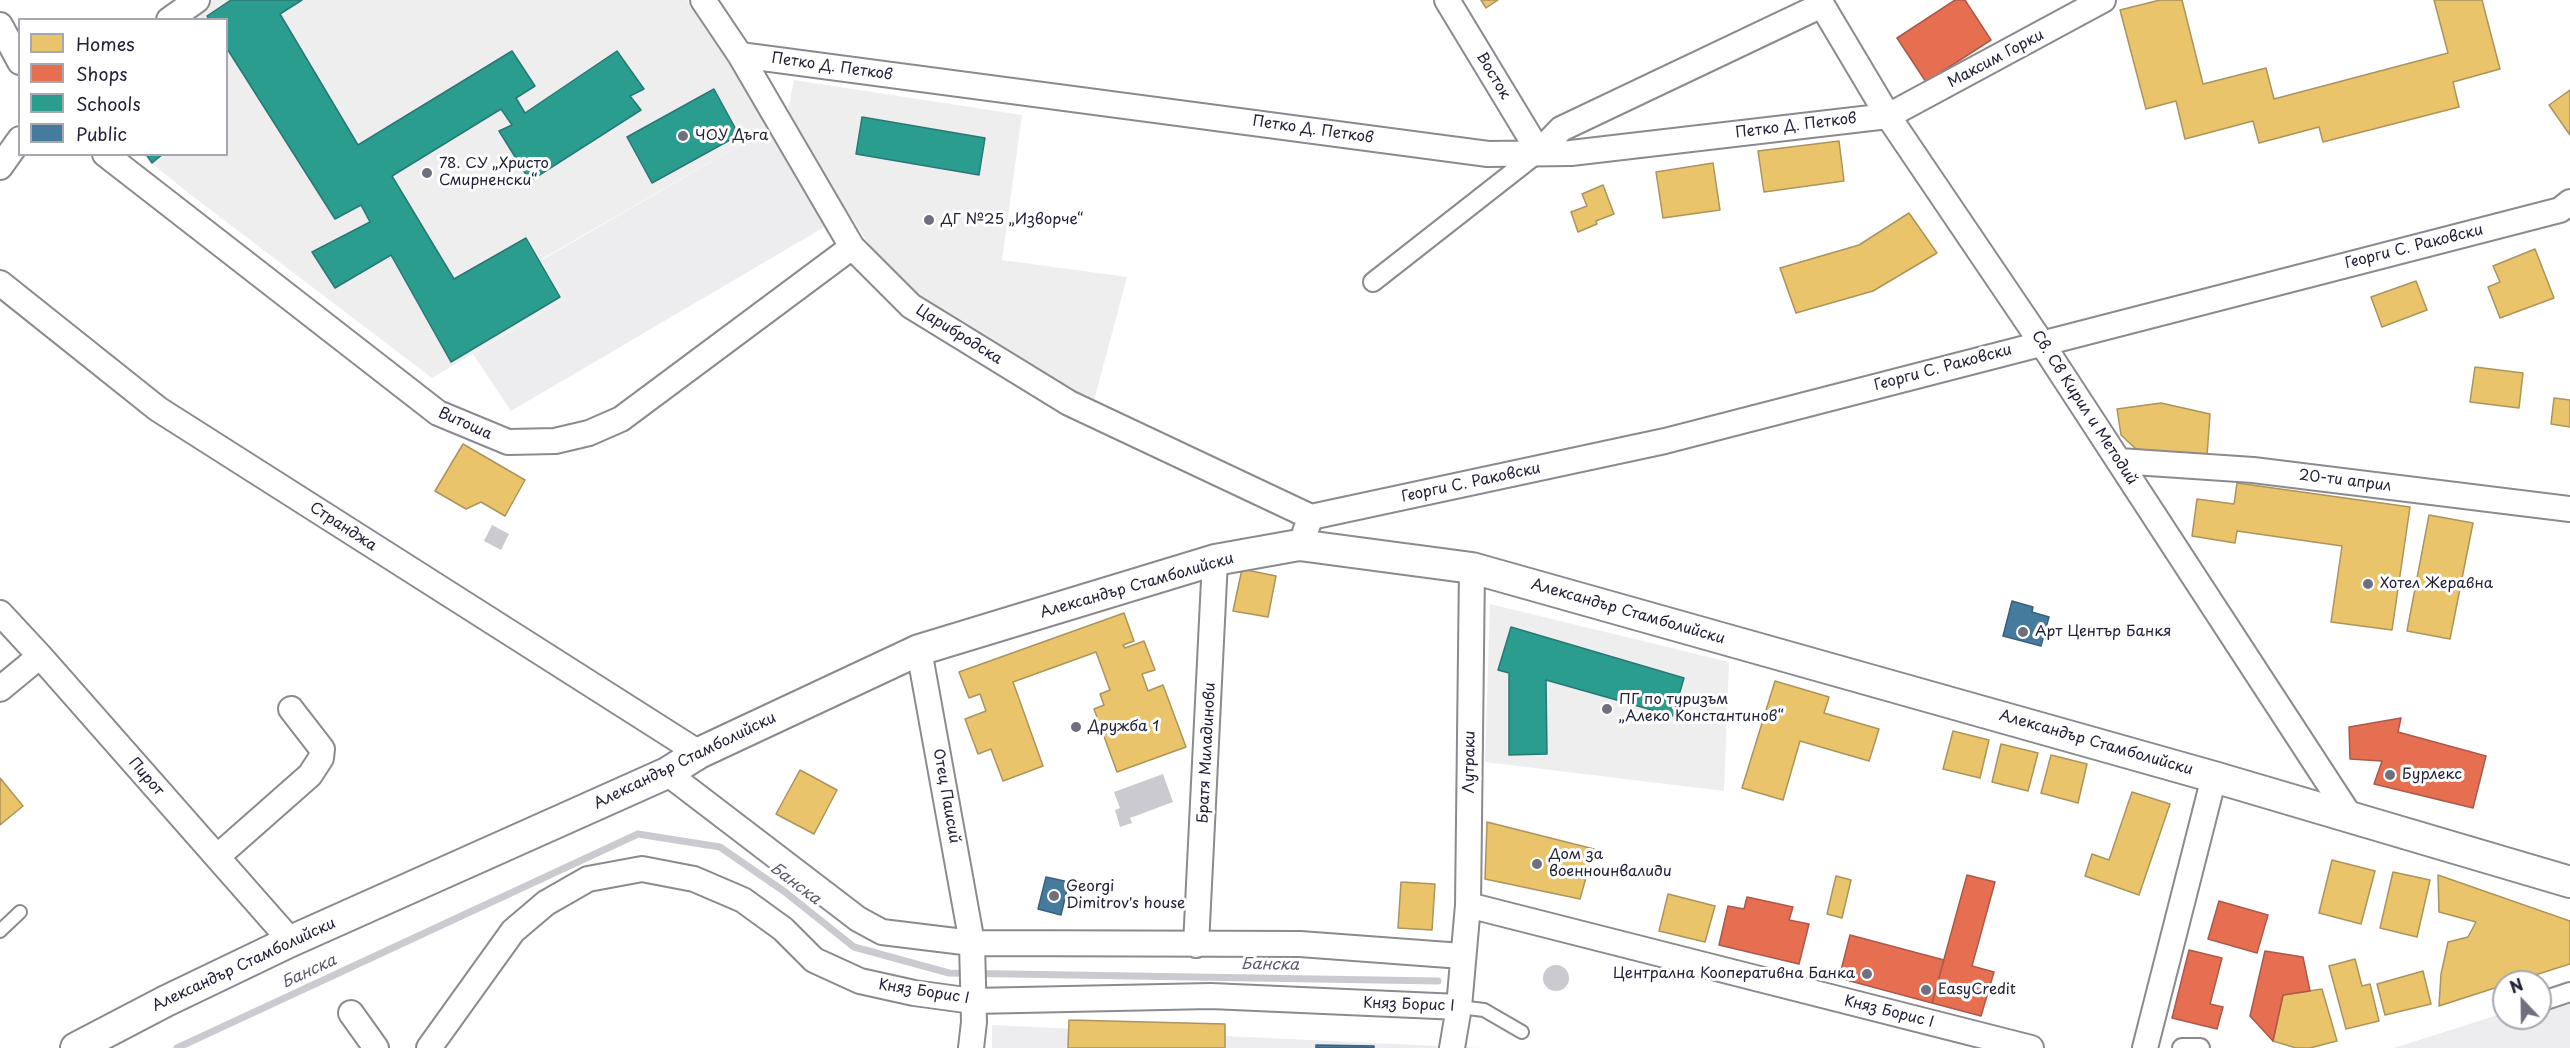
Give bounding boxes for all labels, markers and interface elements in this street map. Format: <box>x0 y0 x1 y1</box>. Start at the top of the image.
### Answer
legend <box>18 18 228 156</box>
street label: Максим Горки <box>1945 26 2047 92</box>
text: Homes <box>76 30 134 57</box>
street label: Восток <box>1472 49 1514 103</box>
street label: Петко Д. Петков <box>770 50 894 84</box>
text: Shops <box>76 60 127 87</box>
text: Schools <box>76 90 141 117</box>
street label: Петко Д. Петков <box>1734 110 1858 142</box>
street label: Петко Д. Петков <box>1251 113 1375 147</box>
text: Public <box>76 120 127 147</box>
place label: ЧОУ Дъга <box>695 127 768 145</box>
marker: ЧОУ Дъга <box>676 129 690 143</box>
place label: 78. СУ „Христо Смирненски“ <box>439 155 549 190</box>
marker: 78. СУ „Христо Смирненски“ <box>420 166 434 180</box>
place label: ДГ №25 „Изворче“ <box>941 211 1083 229</box>
marker: ДГ №25 „Изворче“ <box>922 213 936 227</box>
street label: Георги С. Раковски <box>2343 221 2485 273</box>
street label: Царибродска <box>913 301 1005 369</box>
street label: Св. Св Кирил и Методий <box>2027 328 2141 488</box>
street label: Георги С. Раковски <box>1872 341 2014 395</box>
street label: Витоша <box>435 404 495 444</box>
street label: Георги С. Раковски <box>1400 459 1542 507</box>
street label: 20-ти април <box>2298 466 2392 496</box>
street label: Странджа <box>306 499 380 555</box>
street label: Александър Стамболийски <box>1038 550 1236 622</box>
place label: Хотел Жеравна <box>2380 575 2493 593</box>
street label: Александър Стамболийски <box>1529 576 1727 648</box>
marker: Хотел Жеравна <box>2361 577 2375 591</box>
place label: Арт Център Банкя <box>2035 623 2171 641</box>
marker: Арт Център Банкя <box>2016 625 2030 639</box>
street label: Братя Миладинови <box>1194 682 1220 824</box>
place label: ПГ по туризъм „Алеко Константинов“ <box>1619 691 1784 726</box>
marker: ПГ по туризъм „Алеко Константинов“ <box>1600 702 1614 716</box>
street label: Александър Стамболийски <box>1997 707 2195 779</box>
street label: Александър Стамболийски <box>591 709 779 813</box>
place label: Дружба 1 <box>1088 718 1159 736</box>
marker: Дружба 1 <box>1069 720 1083 734</box>
street label: Лутраки <box>1460 730 1480 794</box>
street label: Отец Паисий <box>929 747 963 845</box>
street label: Пирот <box>125 754 167 800</box>
place label: Бурлекс <box>2402 766 2462 784</box>
marker: Бурлекс <box>2383 768 2397 782</box>
place label: Дом за военноинвалиди <box>1549 846 1672 881</box>
marker: Дом за военноинвалиди <box>1530 857 1544 871</box>
water label: Банска <box>766 859 824 909</box>
place label: Georgi Dimitrov's house <box>1066 878 1185 913</box>
marker: Georgi Dimitrov's house <box>1047 889 1061 903</box>
street label: Александър Стамболийски <box>149 914 339 1016</box>
water label: Банска <box>279 951 339 993</box>
water label: Банска <box>1241 955 1299 975</box>
place label: Централна Кооперативна Банка <box>1613 965 1855 983</box>
marker: Централна Кооперативна Банка <box>1860 967 1874 981</box>
north arrow <box>2492 970 2552 1030</box>
text: N <box>2506 972 2526 999</box>
street label: Княз Борис I <box>877 976 971 1008</box>
place label: EasyCredit <box>1938 981 2016 999</box>
marker: EasyCredit <box>1919 983 1933 997</box>
street label: Княз Борис I <box>1842 992 1936 1032</box>
street label: Княз Борис I <box>1363 994 1455 1016</box>

